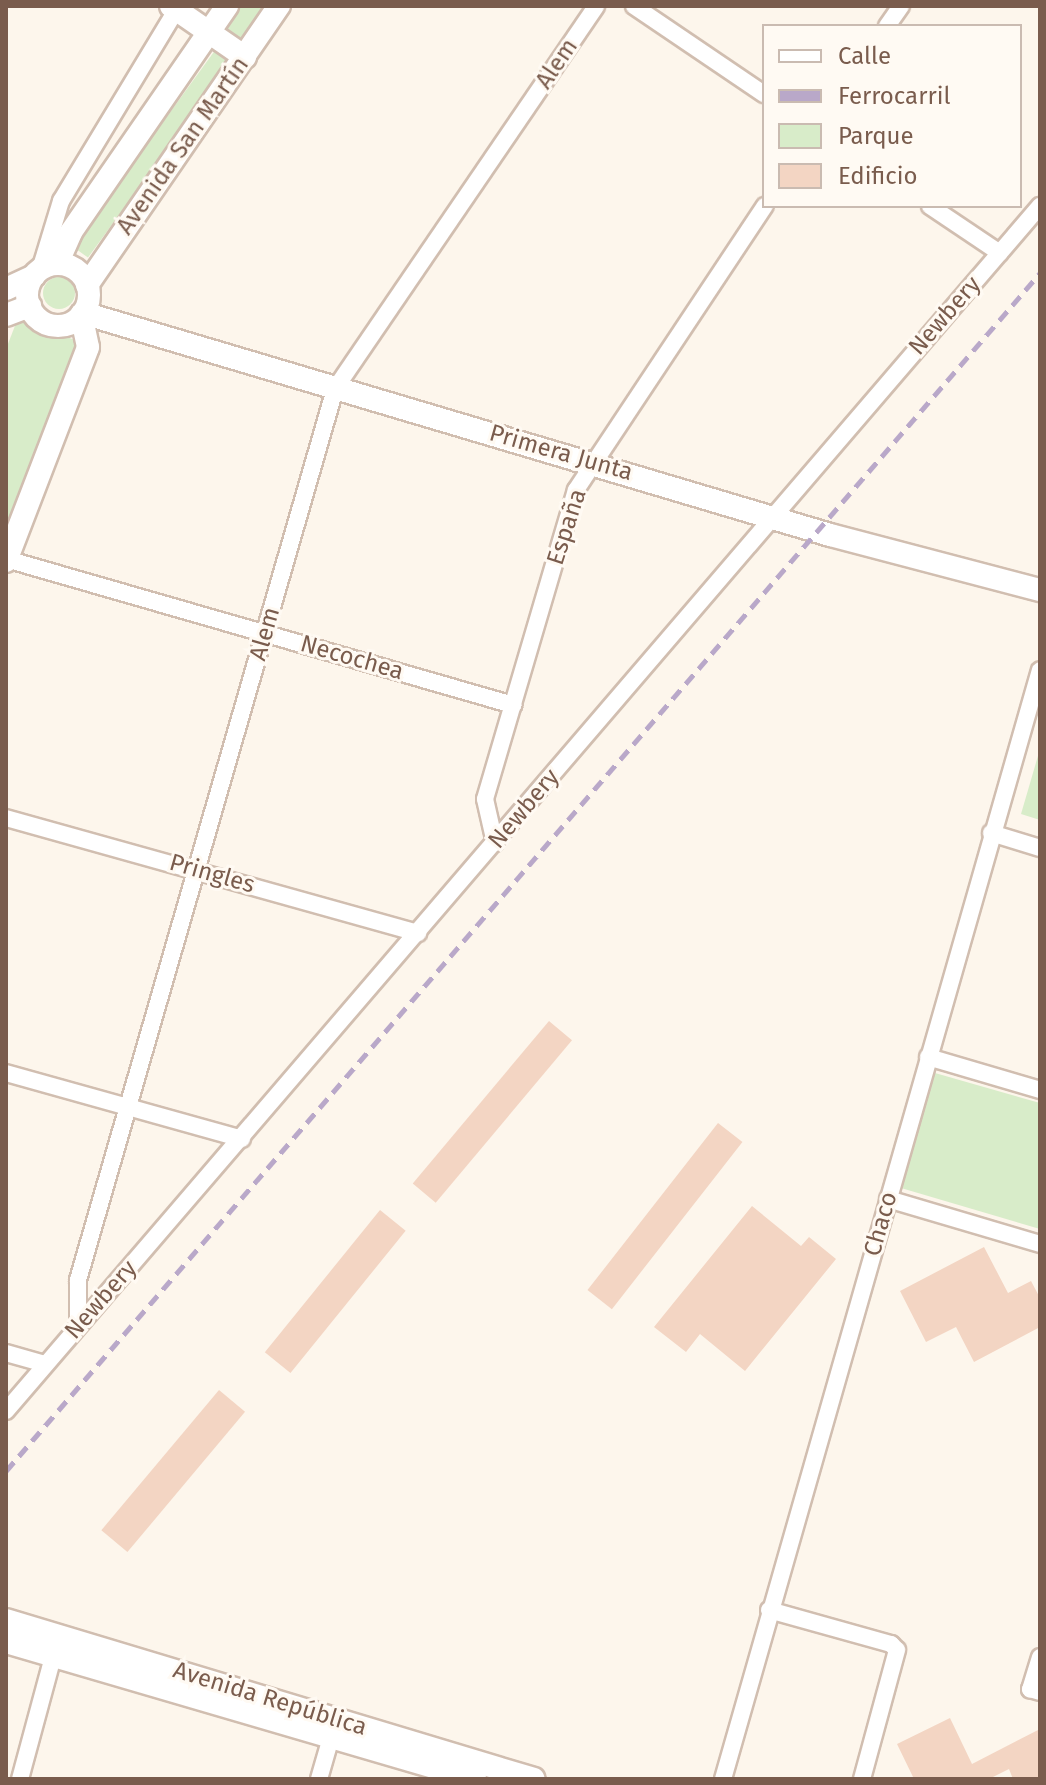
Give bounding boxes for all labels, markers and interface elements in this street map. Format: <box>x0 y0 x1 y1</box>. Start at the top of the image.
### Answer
legend <box>762 24 1022 208</box>
street label: Alem <box>530 33 584 95</box>
text: Calle <box>838 42 891 70</box>
street label: Avenida San Martín <box>111 52 255 240</box>
text: Ferrocarril <box>838 82 950 110</box>
text: Parque <box>838 122 914 150</box>
text: Edificio <box>838 162 918 190</box>
street label: Newbery <box>903 271 987 361</box>
street label: Primera Junta <box>486 419 636 487</box>
street label: España <box>541 485 593 569</box>
street label: Alem <box>244 604 286 664</box>
street label: Necochea <box>297 630 407 686</box>
street label: Newbery <box>482 763 566 855</box>
street label: Pringles <box>166 848 258 900</box>
street label: Chaco <box>858 1189 904 1259</box>
street label: Newbery <box>59 1255 143 1345</box>
street label: Avenida República <box>170 1656 370 1742</box>

